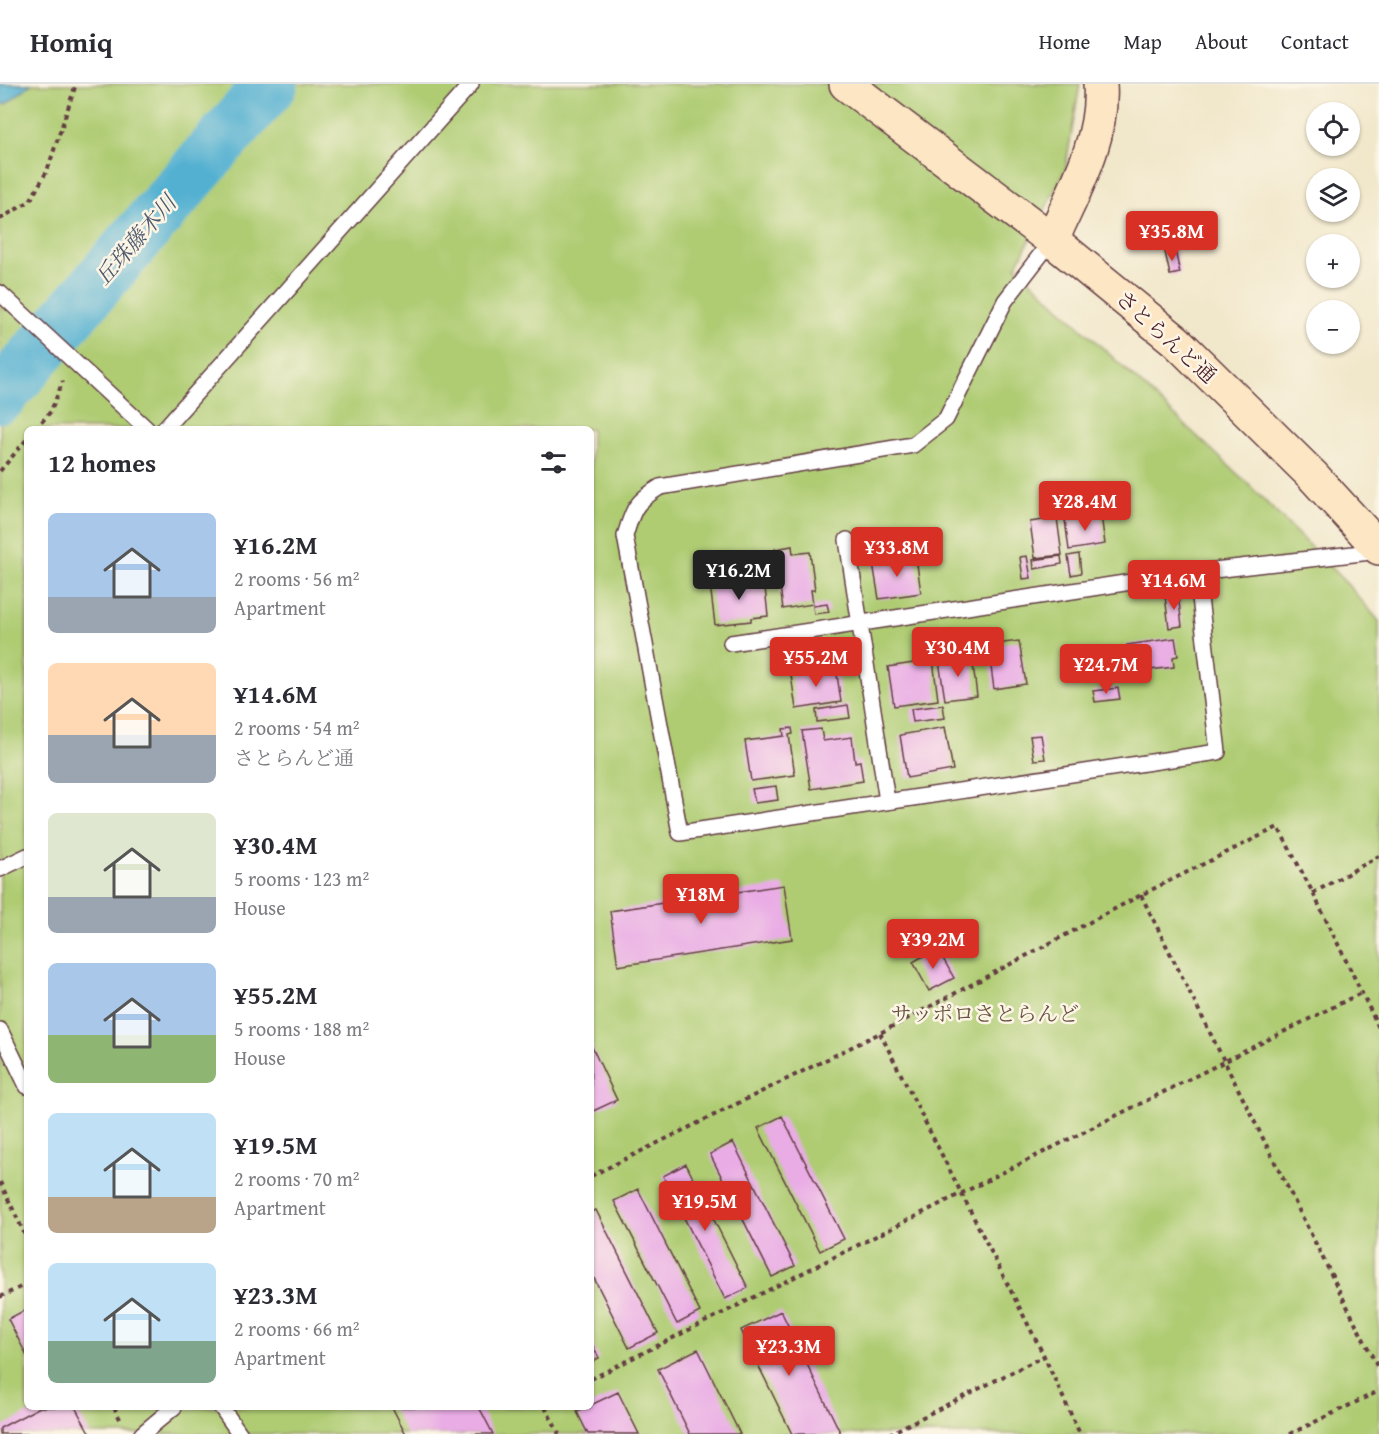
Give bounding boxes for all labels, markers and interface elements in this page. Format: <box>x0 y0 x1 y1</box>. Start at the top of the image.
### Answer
text: Homiq <box>30 21 113 62</box>
text: Home <box>1039 26 1090 57</box>
text: Map <box>1123 26 1162 57</box>
text: About <box>1195 26 1248 57</box>
text: Contact <box>1281 26 1349 57</box>
map controls <box>1306 102 1360 354</box>
button: locate <box>1306 102 1360 156</box>
button: layers <box>1306 168 1360 222</box>
water label: 丘珠藤木川 <box>87 186 184 292</box>
pin: ¥35.8M <box>1123 211 1221 262</box>
text: ¥35.8M <box>1140 216 1204 245</box>
button: + <box>1306 234 1360 288</box>
street label: さとらんど通 <box>1109 283 1224 390</box>
button: − <box>1306 300 1360 354</box>
text: 12 homes <box>48 443 156 482</box>
icon: filters <box>537 446 570 479</box>
pin: ¥28.4M <box>1036 481 1134 532</box>
text: ¥28.4M <box>1053 486 1117 515</box>
text: ¥16.2M <box>234 525 318 564</box>
pin: ¥33.8M <box>848 527 946 578</box>
text: ¥33.8M <box>865 532 929 561</box>
icon: home <box>96 537 168 609</box>
pin: ¥16.2M <box>690 550 788 601</box>
text: ¥16.2M <box>707 555 771 584</box>
pin: ¥14.6M <box>1125 560 1223 611</box>
text: 2 rooms · 56 m² <box>234 564 360 593</box>
text: ¥14.6M <box>1142 565 1206 594</box>
text: Apartment <box>234 593 326 622</box>
pin: ¥30.4M <box>909 627 1007 678</box>
text: ¥30.4M <box>926 632 990 661</box>
pin: ¥55.2M <box>767 637 865 688</box>
text: ¥55.2M <box>784 642 848 671</box>
pin: ¥24.7M <box>1057 644 1155 695</box>
text: ¥24.7M <box>1074 649 1138 678</box>
text: ¥14.6M <box>234 674 318 713</box>
icon: home <box>96 687 168 759</box>
text: 2 rooms · 54 m² <box>234 713 360 742</box>
text: さとらんど通 <box>234 743 354 772</box>
text: ¥30.4M <box>234 825 318 864</box>
icon: home <box>96 837 168 909</box>
text: 5 rooms · 123 m² <box>234 864 369 893</box>
pin: ¥18M <box>665 874 737 925</box>
text: ¥18M <box>677 879 725 908</box>
text: House <box>234 893 286 922</box>
pin: ¥39.2M <box>884 919 982 970</box>
text: ¥39.2M <box>901 924 965 953</box>
text: ¥55.2M <box>234 975 318 1014</box>
icon: home <box>96 987 168 1059</box>
park label: サッポロさとらんど <box>891 998 1079 1029</box>
text: 5 rooms · 188 m² <box>234 1014 369 1043</box>
text: House <box>234 1043 286 1072</box>
text: ¥19.5M <box>234 1125 318 1164</box>
icon: home <box>96 1137 168 1209</box>
text: 2 rooms · 70 m² <box>234 1164 360 1193</box>
pin: ¥19.5M <box>656 1181 754 1232</box>
text: ¥19.5M <box>673 1186 737 1215</box>
text: Apartment <box>234 1193 326 1222</box>
text: ¥23.3M <box>234 1275 318 1314</box>
icon: home <box>96 1287 168 1359</box>
text: 2 rooms · 66 m² <box>234 1314 360 1343</box>
pin: ¥23.3M <box>740 1326 838 1377</box>
text: ¥23.3M <box>757 1331 821 1360</box>
text: Apartment <box>234 1343 326 1372</box>

